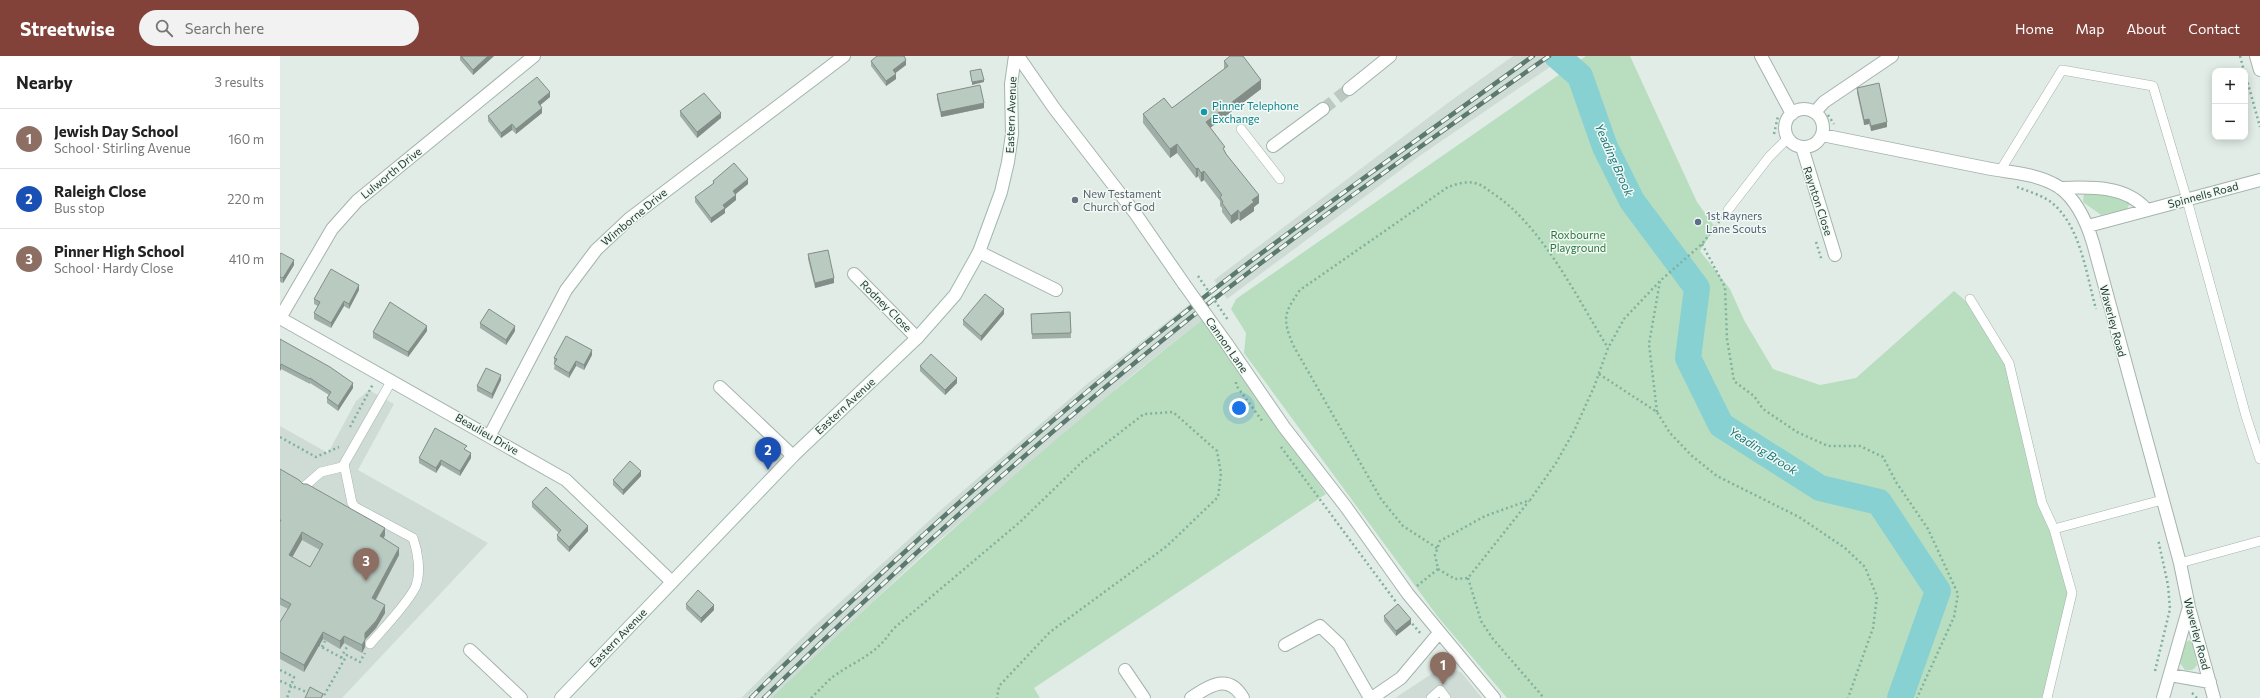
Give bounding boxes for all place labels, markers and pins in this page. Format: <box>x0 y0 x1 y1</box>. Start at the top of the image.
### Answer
place label: Pinner Telephone Exchange <box>1212 99 1299 125</box>
marker: Pinner Telephone Exchange <box>1199 107 1209 117</box>
place label: New Testament Church of God <box>1083 187 1162 213</box>
marker: New Testament Church of God <box>1070 195 1080 205</box>
place label: 1st Rayners Lane Scouts <box>1706 209 1766 235</box>
marker: 1st Rayners Lane Scouts <box>1693 217 1703 227</box>
pin: 2 <box>755 437 781 470</box>
pin: 3 <box>353 548 379 581</box>
pin: 1 <box>1430 652 1456 685</box>

